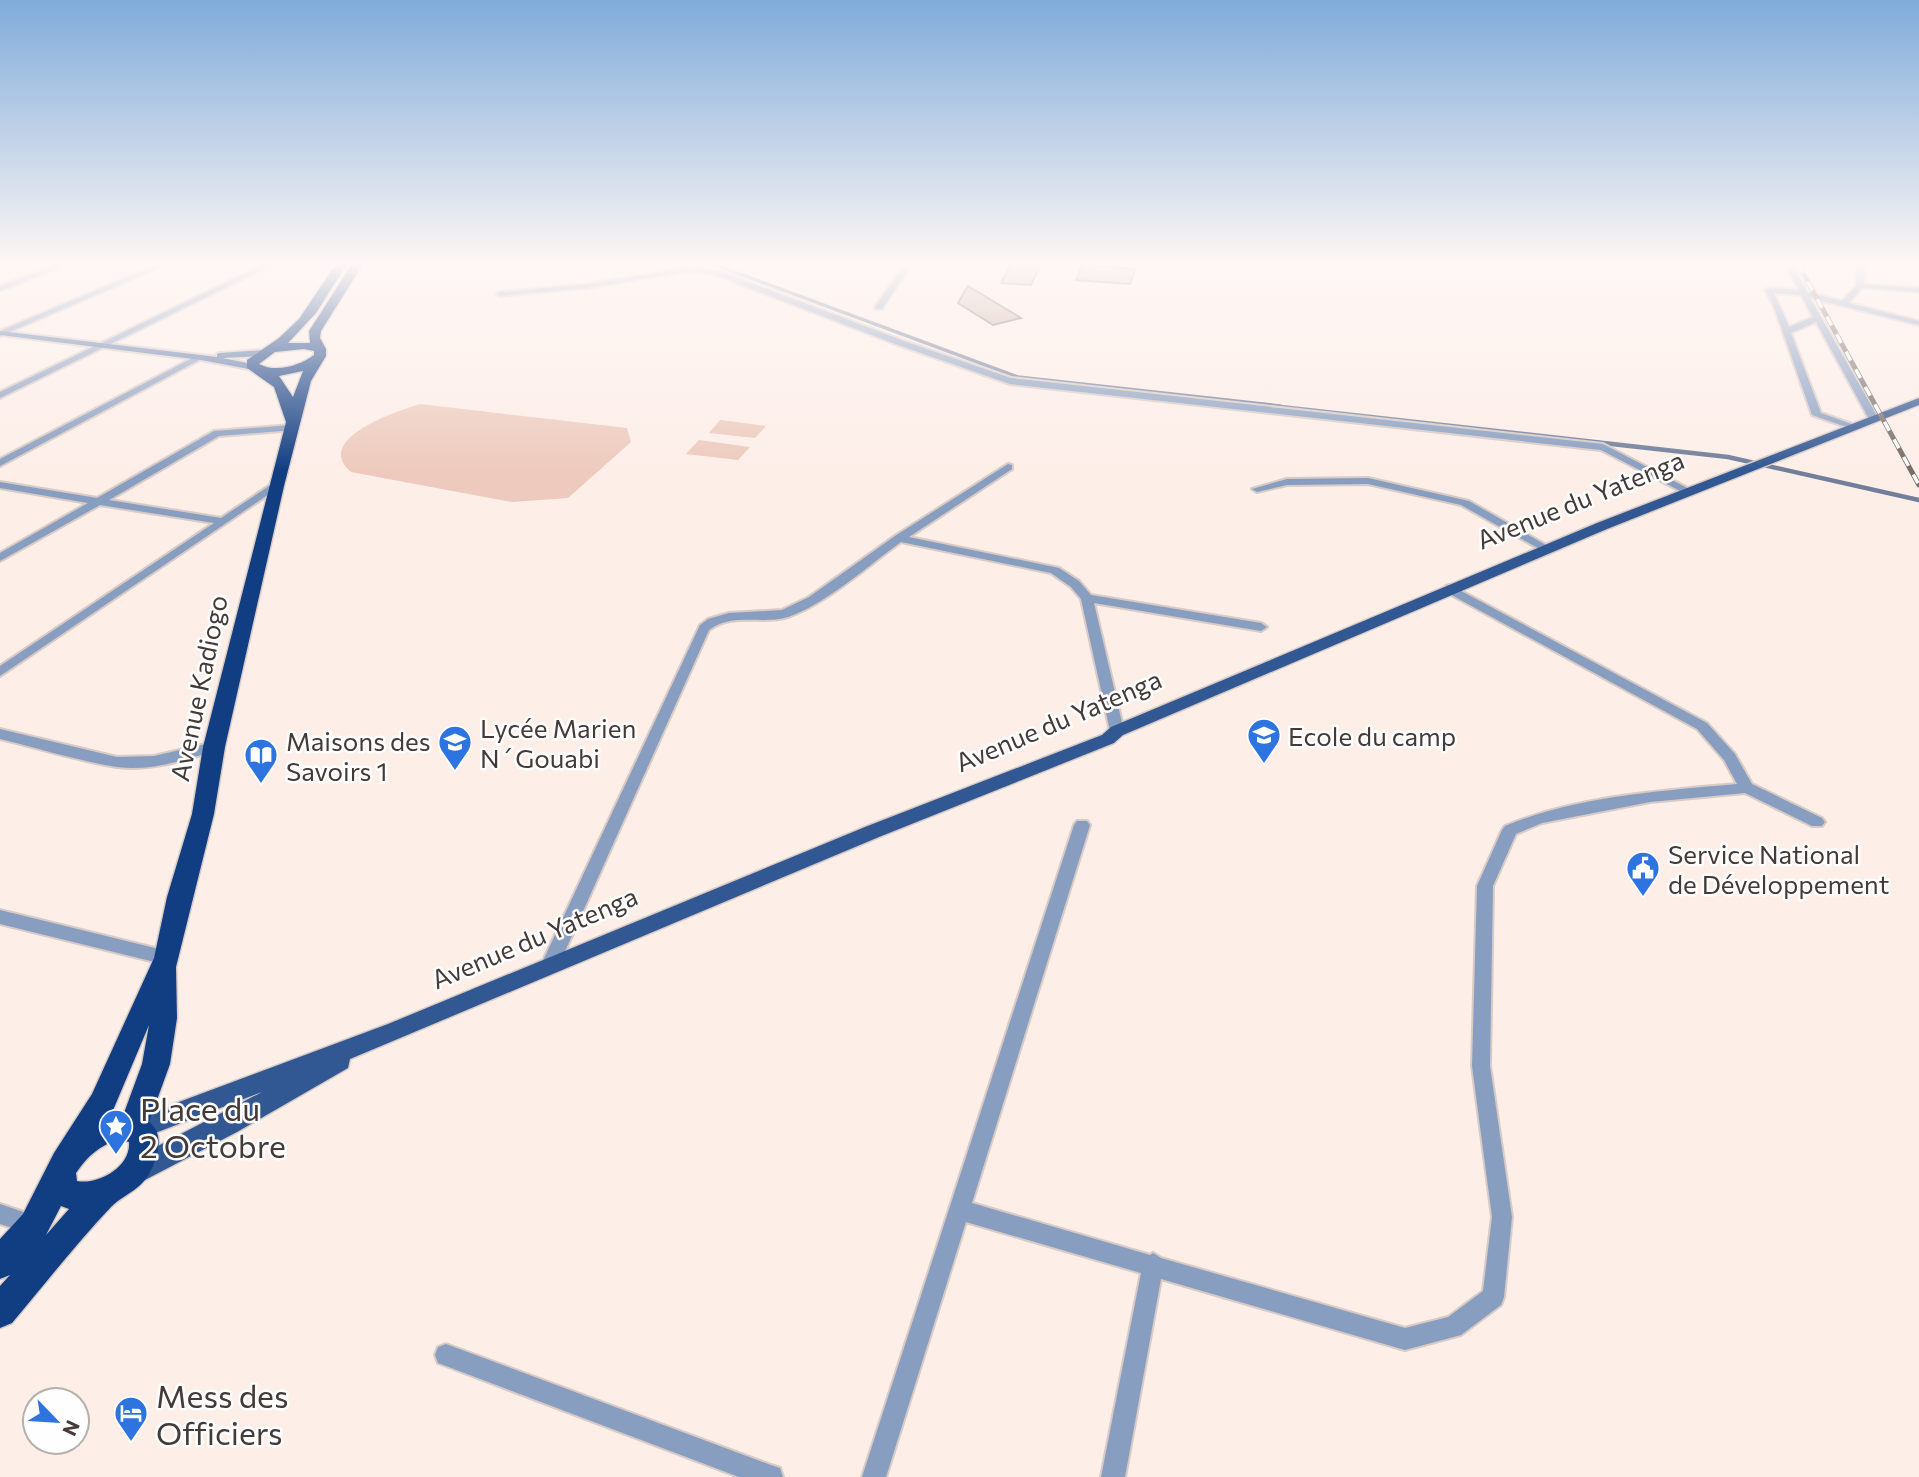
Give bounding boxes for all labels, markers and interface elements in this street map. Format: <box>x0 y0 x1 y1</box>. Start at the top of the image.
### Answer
street label: Avenue du Yatenga <box>1472 443 1688 555</box>
street label: Avenue Kadiogo <box>163 592 233 784</box>
street label: Avenue du Yatenga <box>950 663 1166 777</box>
place label: Lycée Marien N´Gouabi <box>480 712 636 773</box>
school or university icon: Ecole du camp <box>1245 716 1283 765</box>
place label: Ecole du camp <box>1288 720 1456 751</box>
school or university icon: Lycée Marien N´Gouabi <box>436 723 474 772</box>
place label: Maisons des Savoirs 1 <box>286 725 431 786</box>
library icon: Maisons des Savoirs 1 <box>242 736 280 785</box>
place label: Service National de Développement <box>1668 838 1889 899</box>
public building icon: Service National de Développement <box>1624 849 1662 898</box>
street label: Avenue du Yatenga <box>426 880 642 994</box>
place label: Place du 2 Octobre <box>140 1088 286 1165</box>
place icon: Place du 2 Octobre <box>97 1107 135 1156</box>
place label: Mess des Officiers <box>156 1375 289 1452</box>
north arrow <box>21 1386 91 1456</box>
hotel icon: Mess des Officiers <box>112 1394 150 1443</box>
text: N <box>58 1417 85 1440</box>

